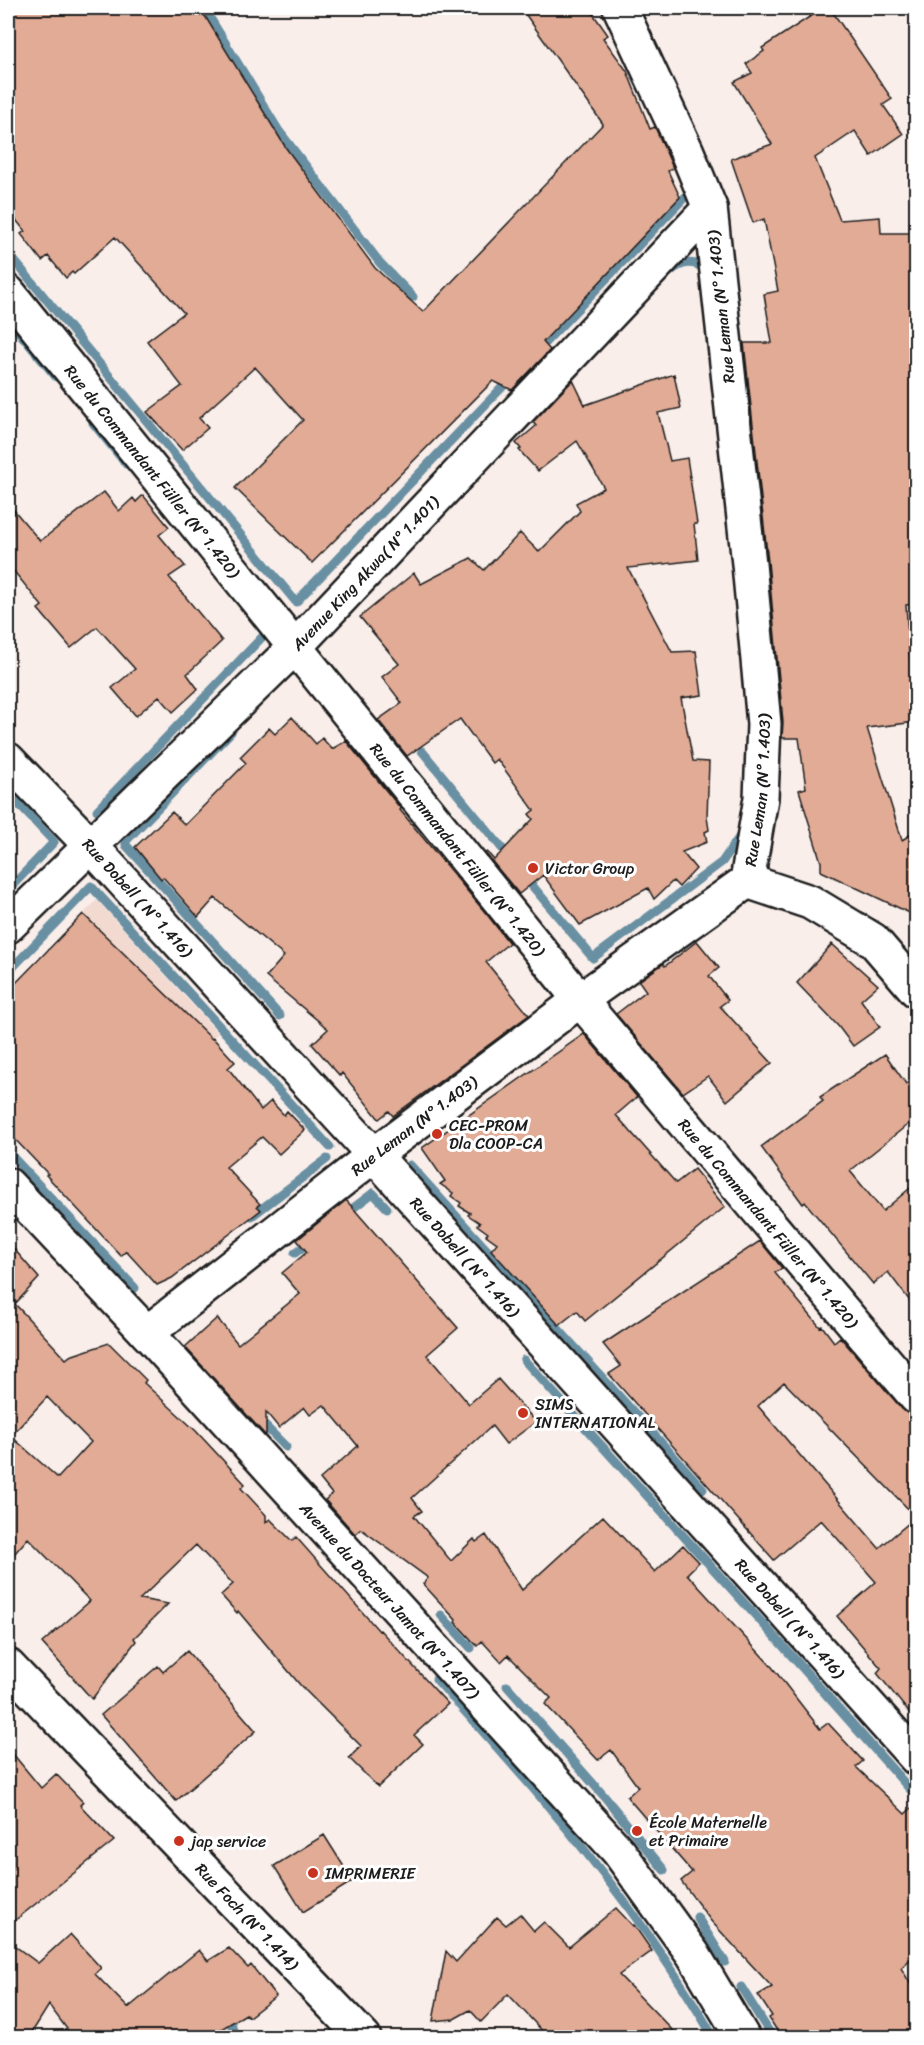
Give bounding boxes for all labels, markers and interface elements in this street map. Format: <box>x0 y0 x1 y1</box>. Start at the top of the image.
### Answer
street label: Rue Leman (N° 1.403) <box>698 228 743 385</box>
street label: Rue du Commandant Füller (N° 1.420) <box>57 358 249 585</box>
street label: Avenue King Akwa( N° 1.401) <box>283 488 447 658</box>
street label: Rue Leman (N° 1.403) <box>735 711 779 868</box>
street label: Rue du Commandant Füller (N° 1.420) <box>363 736 554 963</box>
street label: Rue Dobell ( N° 1.416) <box>75 831 201 965</box>
place label: Victor Group <box>545 854 635 883</box>
marker: Victor Group <box>526 861 540 875</box>
street label: Rue Leman (N° 1.403) <box>344 1067 485 1183</box>
place label: CEC-PROM Dla COOP-CA <box>449 1111 543 1158</box>
street label: Rue du Commandant Füller (N° 1.420) <box>671 1111 867 1335</box>
marker: CEC-PROM Dla COOP-CA <box>430 1127 444 1141</box>
street label: Rue Dobell ( N° 1.416) <box>403 1190 528 1324</box>
place label: SIMS INTERNATIONAL <box>534 1390 656 1437</box>
marker: SIMS INTERNATIONAL <box>516 1406 530 1420</box>
street label: Avenue du Docteur Jamot (N° 1.407) <box>292 1494 488 1706</box>
street label: Rue Dobell ( N° 1.416) <box>728 1551 853 1686</box>
place label: École Maternelle et Primaire <box>649 1808 767 1855</box>
marker: École Maternelle et Primaire <box>630 1824 644 1838</box>
place label: jap service <box>187 1827 266 1856</box>
marker: jap service <box>172 1834 186 1848</box>
street label: Rue Foch (N° 1.414) <box>188 1855 307 1978</box>
place label: IMPRIMERIE <box>324 1859 416 1888</box>
marker: IMPRIMERIE <box>306 1866 320 1880</box>

